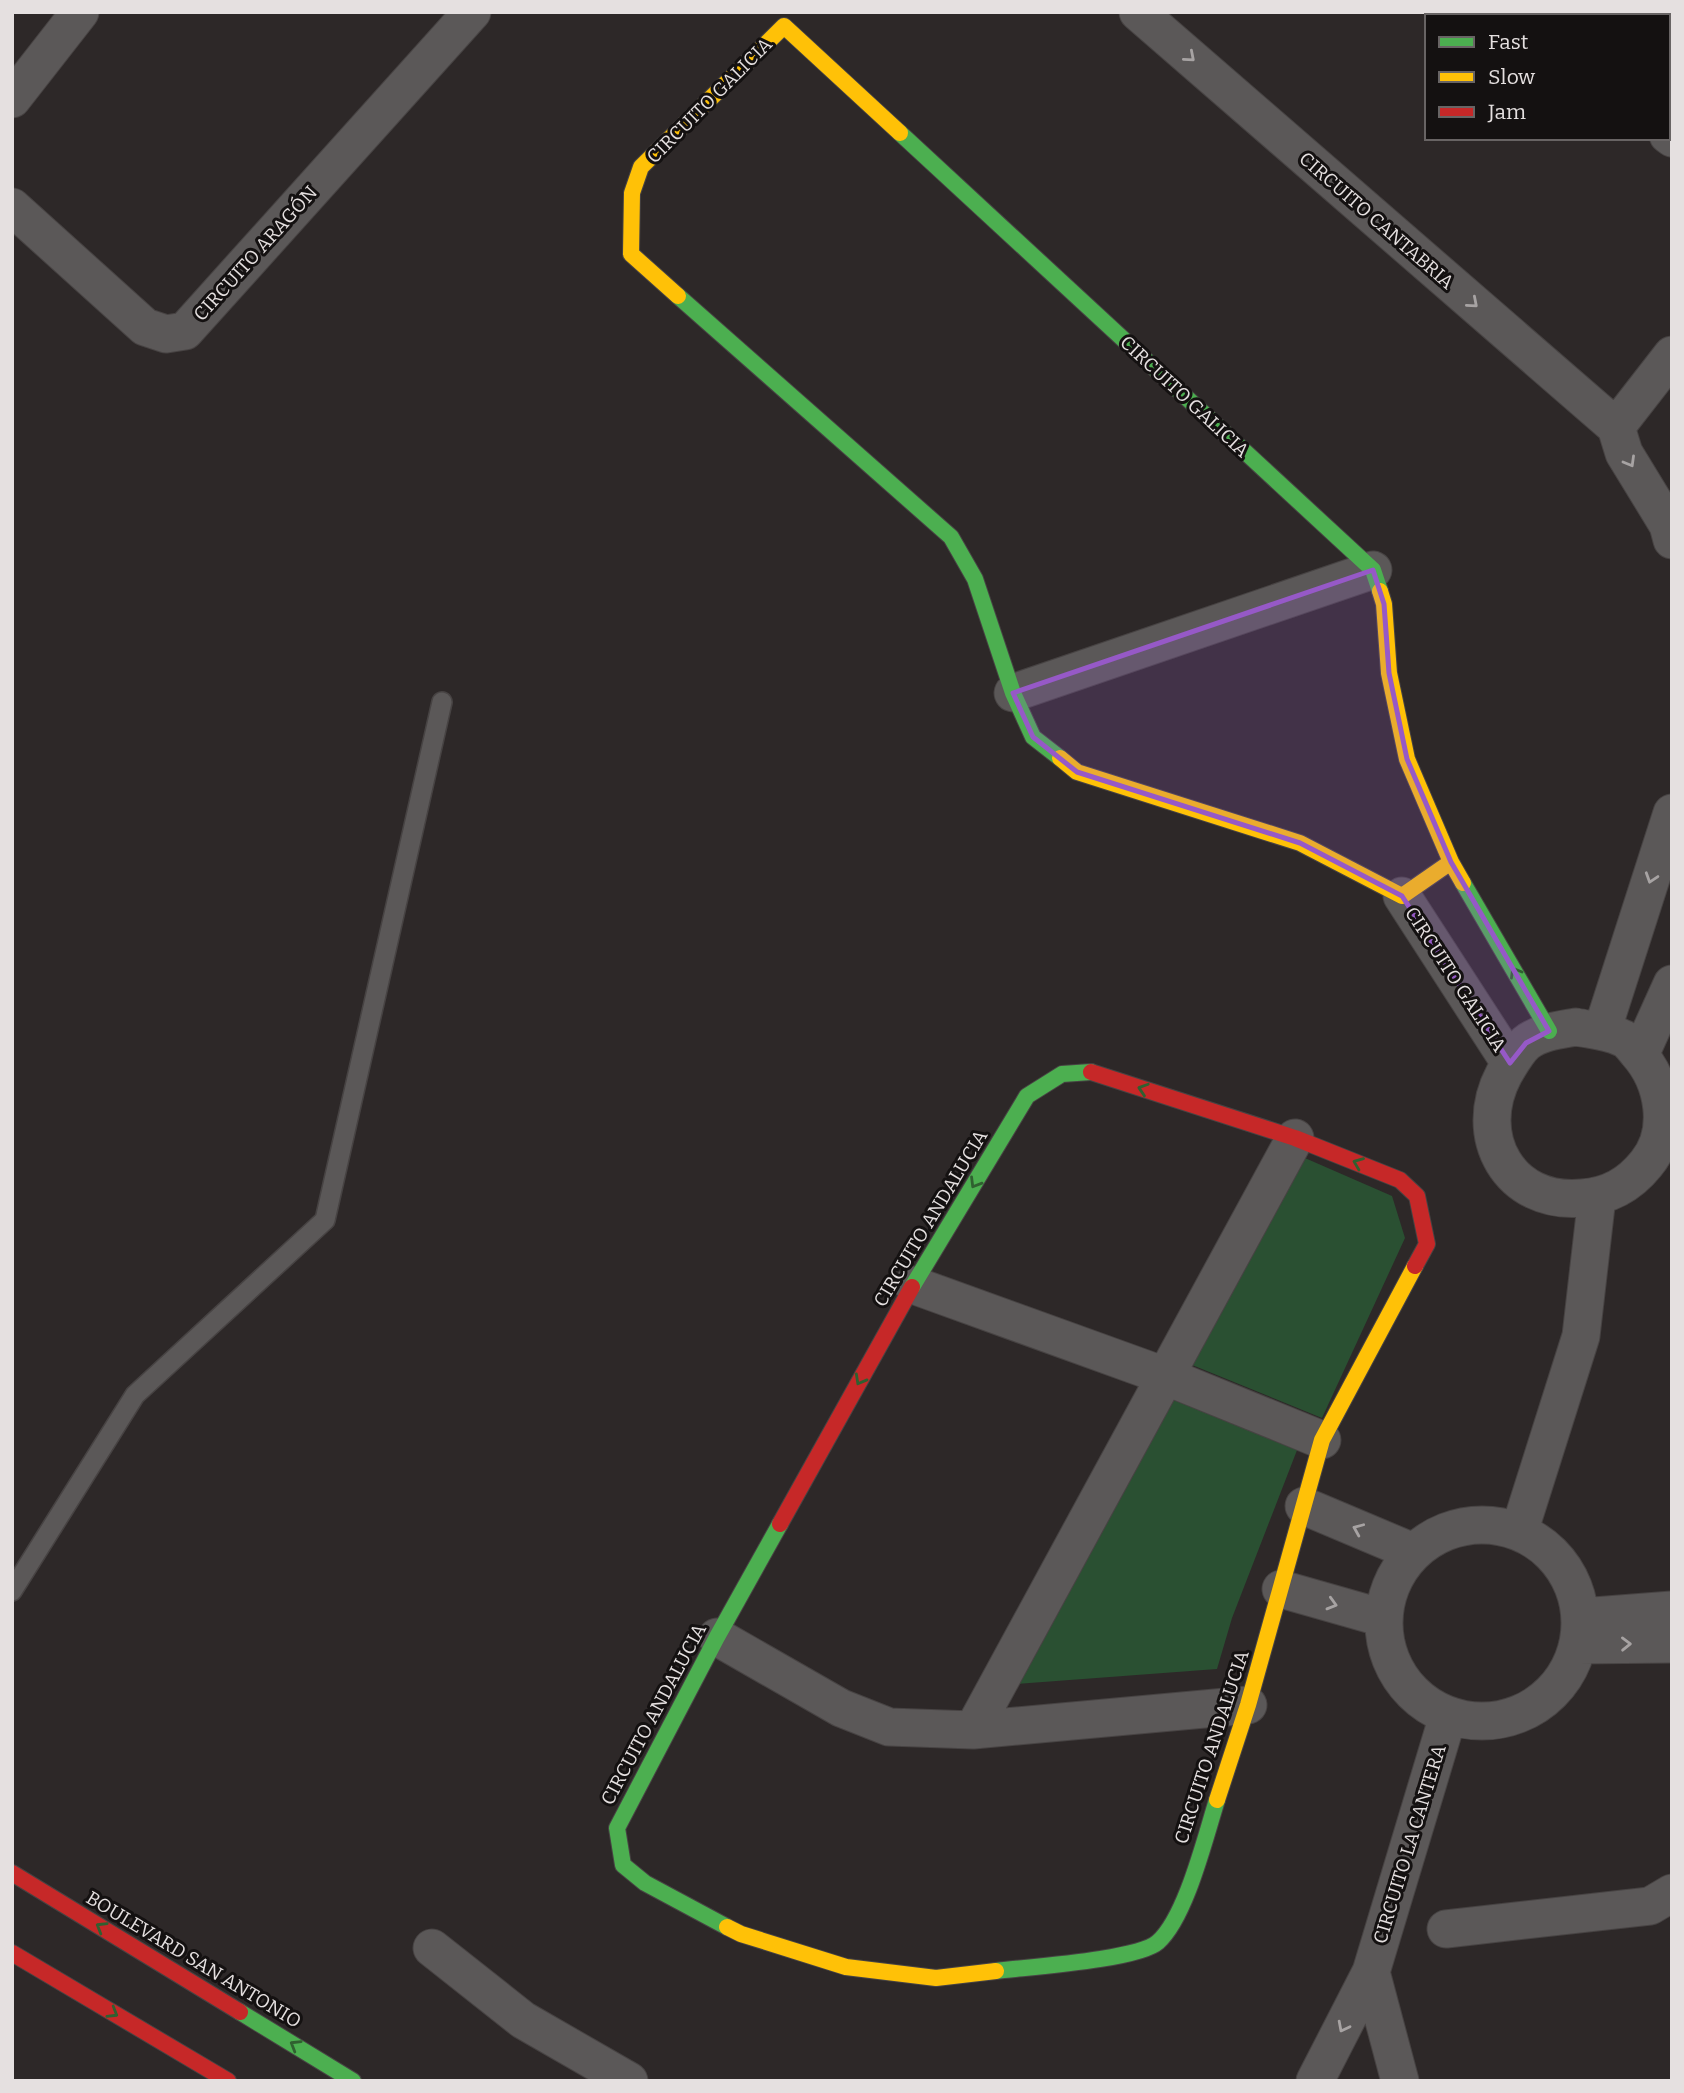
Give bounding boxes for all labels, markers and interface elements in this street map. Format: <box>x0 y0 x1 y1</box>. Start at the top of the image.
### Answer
legend <box>1425 14 1670 140</box>
text: Fast <box>1488 29 1529 55</box>
street label: CIRCUITO GALICIA <box>642 32 777 168</box>
one-way arrow <box>1182 49 1195 61</box>
text: Slow <box>1488 64 1535 90</box>
text: Jam <box>1487 99 1526 125</box>
street label: CIRCUITO CANTABRIA <box>1295 147 1459 294</box>
street label: CIRCUITO ARAGÓN <box>189 181 322 326</box>
one-way arrow <box>1464 295 1477 307</box>
street label: CIRCUITO GALICIA <box>1115 331 1254 462</box>
one-way arrow <box>1622 455 1635 467</box>
one-way arrow <box>1645 871 1659 883</box>
street label: CIRCUITO GALICIA <box>1400 903 1511 1056</box>
one-way arrow <box>1510 967 1523 980</box>
one-way arrow <box>1138 1083 1150 1098</box>
street label: CIRCUITO ANDALUCIA <box>869 1125 993 1311</box>
one-way arrow <box>1353 1158 1365 1172</box>
one-way arrow <box>970 1176 983 1189</box>
one-way arrow <box>855 1373 868 1385</box>
one-way arrow <box>1353 1523 1366 1537</box>
one-way arrow <box>1326 1595 1338 1610</box>
street label: CIRCUITO ANDALUCIA <box>596 1619 711 1809</box>
one-way arrow <box>1620 1637 1631 1652</box>
street label: CIRCUITO ANDALUCIA <box>1169 1647 1254 1847</box>
street label: CIRCUITO LA CANTERA <box>1368 1741 1451 1947</box>
street label: BOULEVARD SAN ANTONIO <box>82 1886 305 2033</box>
one-way arrow <box>95 1922 108 1935</box>
one-way arrow <box>106 2005 119 2018</box>
one-way arrow <box>1338 2019 1352 2032</box>
one-way arrow <box>290 2041 303 2054</box>

